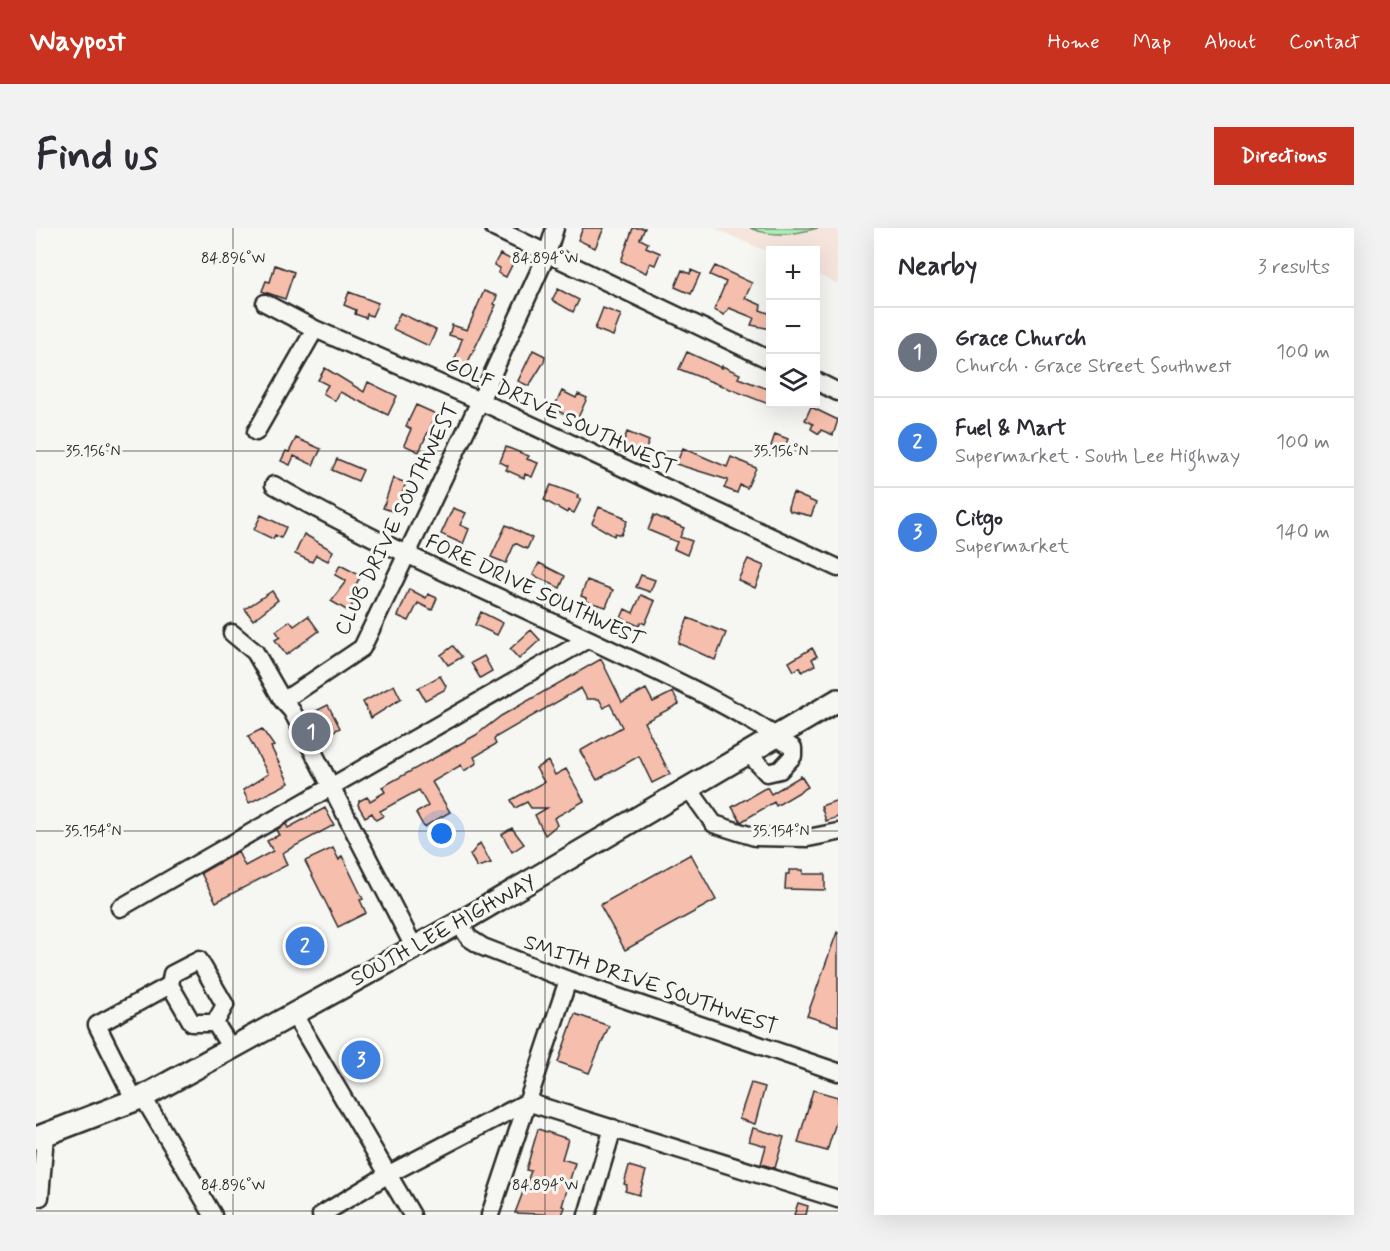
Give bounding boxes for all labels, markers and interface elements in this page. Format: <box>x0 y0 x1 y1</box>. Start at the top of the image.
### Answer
text: Waypost <box>30 24 126 61</box>
text: Home <box>1048 28 1100 56</box>
text: Map <box>1133 28 1171 56</box>
text: About <box>1204 28 1256 56</box>
text: Contact <box>1289 28 1360 56</box>
button: Directions <box>1214 127 1354 185</box>
text: Find us <box>36 129 158 184</box>
map controls <box>766 246 820 408</box>
button: + <box>766 246 820 300</box>
text: 84.896°W <box>201 249 265 269</box>
text: 84.894°W <box>512 249 578 269</box>
text: Nearby <box>898 250 977 284</box>
text: 3 results <box>1258 254 1330 281</box>
button: − <box>766 300 820 354</box>
text: Grace Church <box>955 325 1086 353</box>
text: 1 <box>913 339 922 366</box>
text: 100 m <box>1276 339 1330 366</box>
street label: GOLF DRIVE SOUTHWEST <box>440 350 681 482</box>
text: Church · Grace Street Southwest <box>955 353 1232 380</box>
button: layers <box>766 354 820 408</box>
street label: CLUB DRIVE SOUTHWEST <box>328 399 465 640</box>
text: Fuel & Mart <box>955 415 1066 443</box>
text: 2 <box>913 429 922 456</box>
text: 100 m <box>1276 429 1330 456</box>
text: 35.156°N <box>65 442 121 462</box>
text: 35.156°N <box>753 442 809 462</box>
text: Supermarket · South Lee Highway <box>955 443 1240 470</box>
text: Citgo <box>955 505 1003 533</box>
text: 3 <box>913 519 922 546</box>
text: 140 m <box>1276 519 1330 546</box>
street label: FORE DRIVE SOUTHWEST <box>421 528 649 654</box>
text: Supermarket <box>955 533 1069 560</box>
pin: 1 <box>292 710 330 754</box>
your location <box>427 819 456 848</box>
text: 35.154°N <box>65 822 121 842</box>
text: 35.154°N <box>753 822 809 842</box>
street label: SOUTH LEE HIGHWAY <box>346 868 541 993</box>
pin: 2 <box>286 924 324 968</box>
street label: SMITH DRIVE SOUTHWEST <box>520 928 781 1042</box>
pin: 3 <box>342 1038 380 1082</box>
text: 84.896°W <box>201 1176 265 1196</box>
text: 84.894°W <box>512 1176 578 1196</box>

